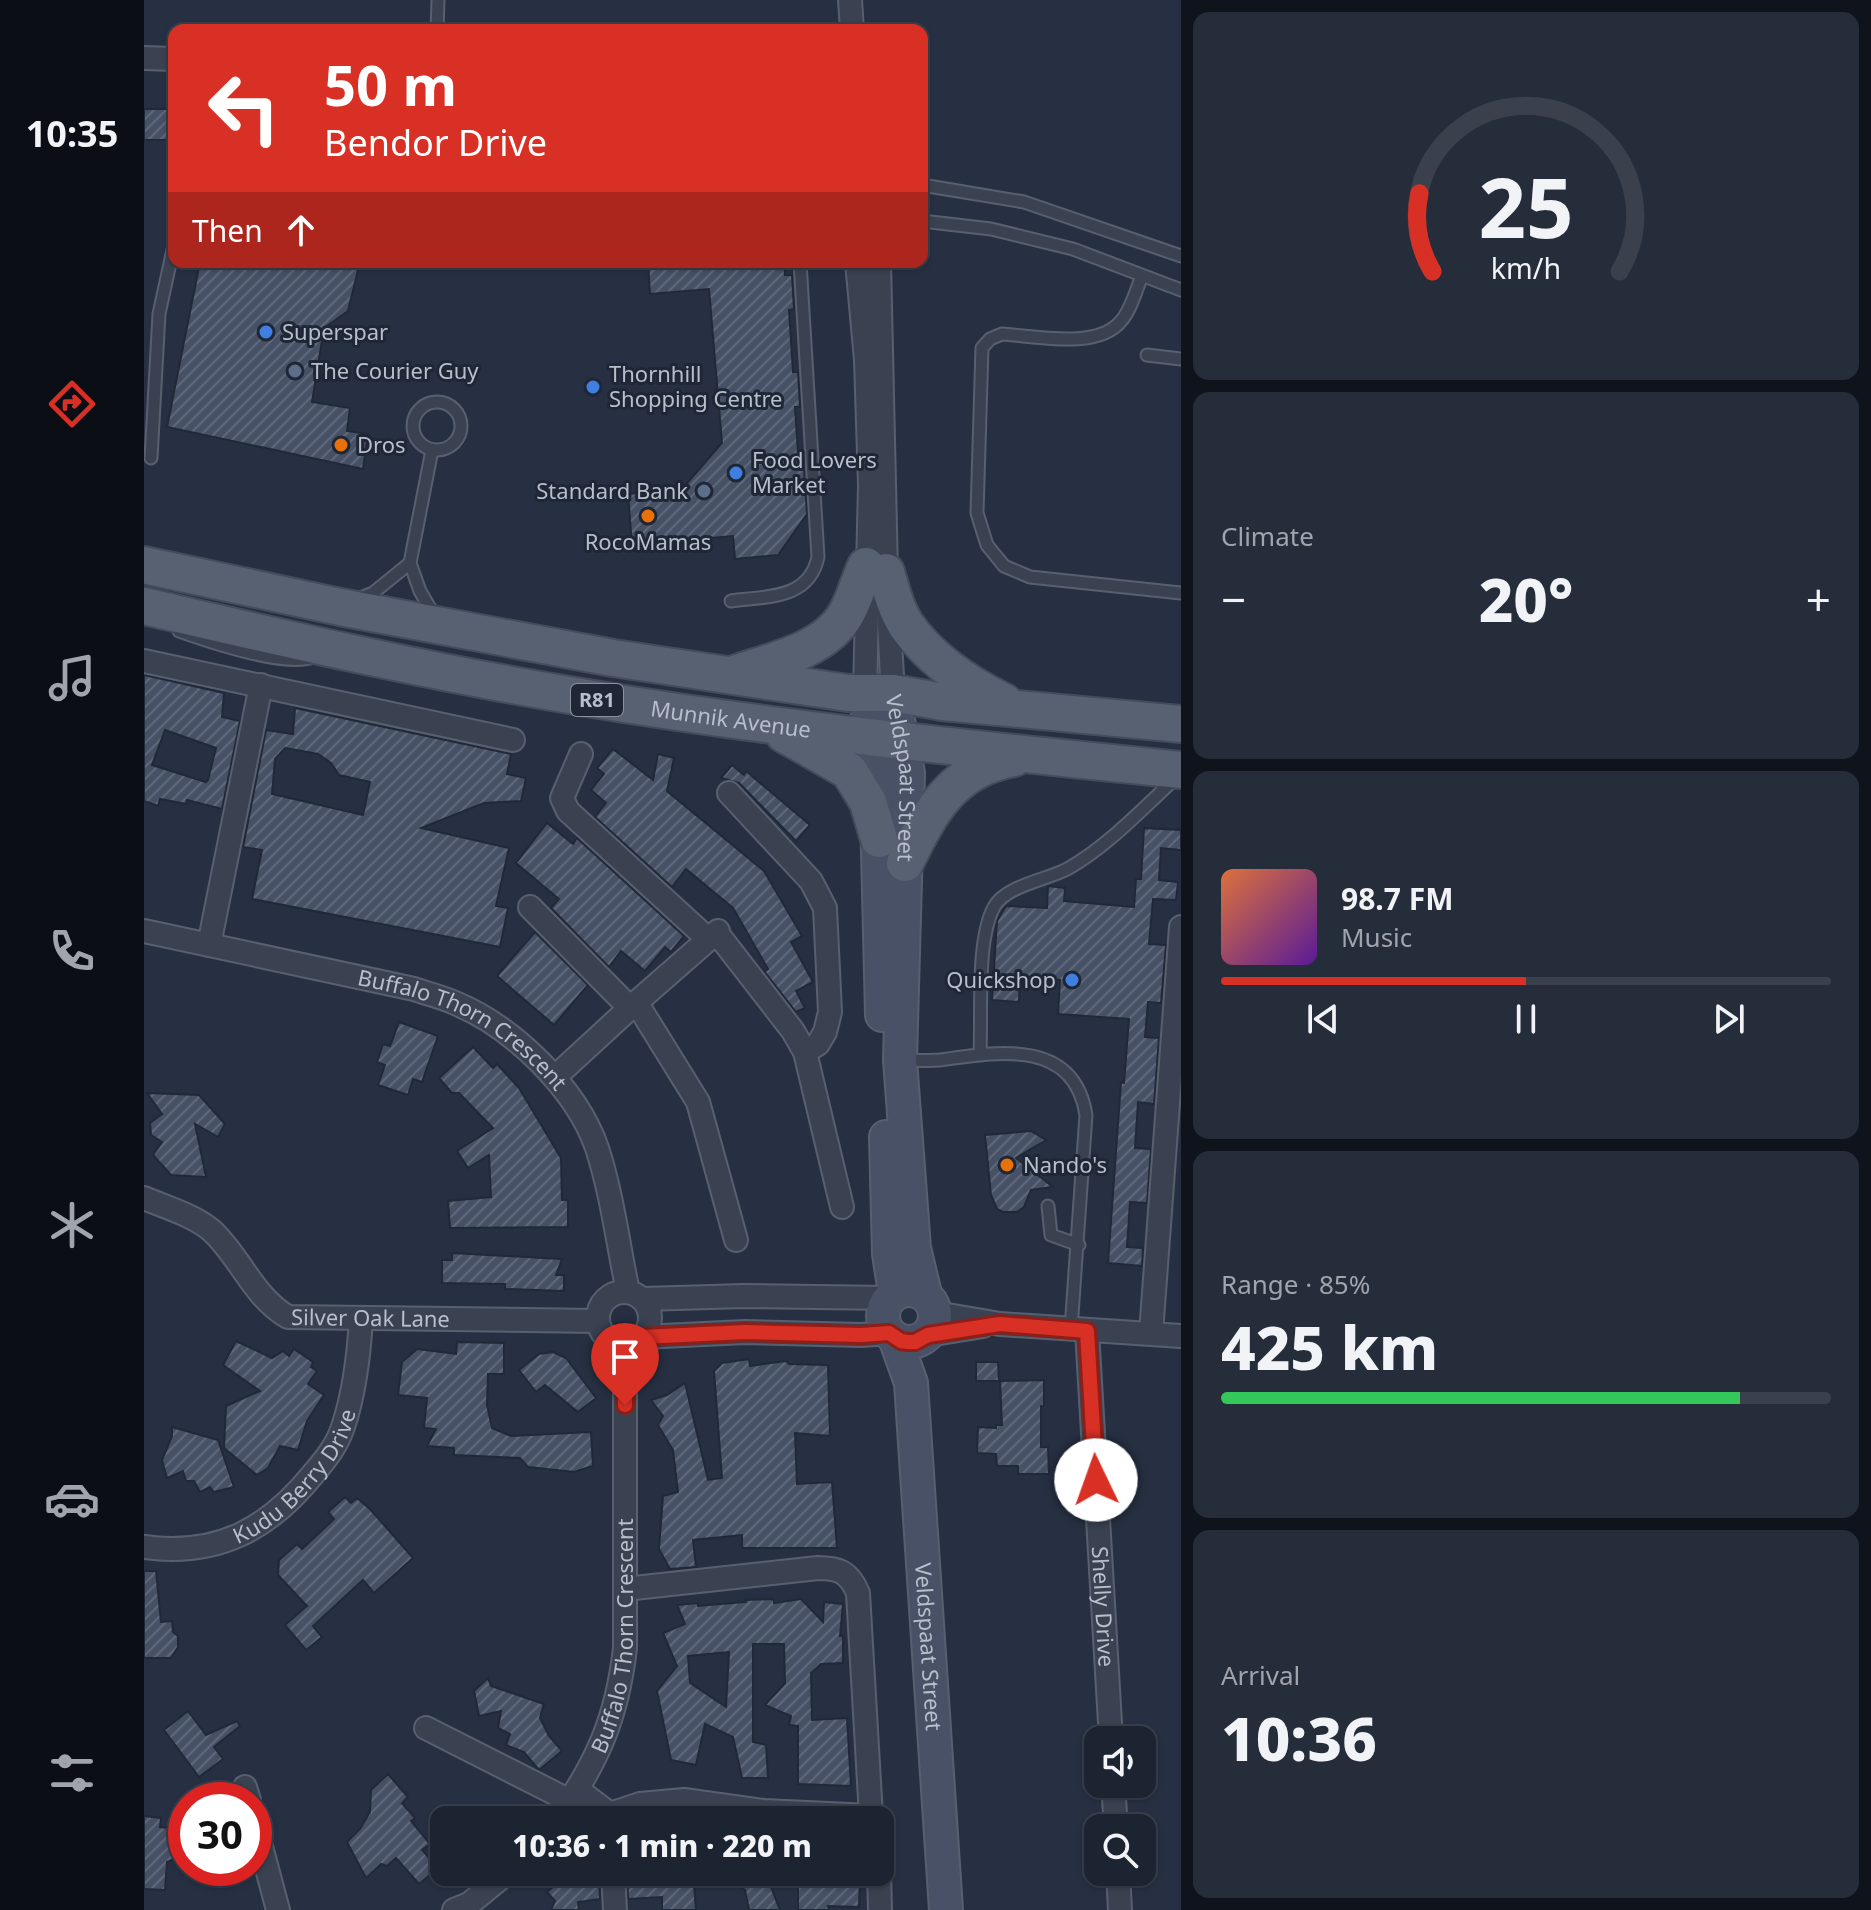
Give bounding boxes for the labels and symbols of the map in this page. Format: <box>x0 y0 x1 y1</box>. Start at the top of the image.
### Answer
place label: Superspar <box>282 316 388 346</box>
marker: Superspar <box>257 323 275 341</box>
place label: The Courier Guy <box>311 355 479 385</box>
place label: Thornhill Shopping Centre <box>609 358 782 413</box>
marker: The Courier Guy <box>286 362 304 380</box>
marker: Thornhill Shopping Centre <box>584 378 602 396</box>
place label: Dros <box>357 429 406 459</box>
marker: Dros <box>332 436 350 454</box>
place label: Food Lovers Market <box>752 444 877 499</box>
marker: Food Lovers Market <box>727 464 745 482</box>
place label: Standard Bank <box>536 475 688 505</box>
marker: Standard Bank <box>695 482 713 500</box>
marker: RocoMamas <box>639 507 657 525</box>
place label: RocoMamas <box>585 526 711 556</box>
road number: R81 <box>571 684 623 716</box>
street label: Munnik Avenue <box>649 692 813 744</box>
street label: Veldspaat Street <box>880 692 924 862</box>
street label: Buffalo Thorn Crescent <box>355 961 575 1096</box>
place label: Quickshop <box>946 964 1056 994</box>
marker: Quickshop <box>1063 971 1081 989</box>
place label: Nando's <box>1023 1149 1107 1179</box>
marker: Nando's <box>998 1156 1016 1174</box>
street label: Silver Oak Lane <box>291 1301 450 1333</box>
pin <box>591 1323 659 1405</box>
street label: Kudu Berry Drive <box>227 1405 362 1550</box>
position arrow <box>1054 1438 1138 1522</box>
street label: Buffalo Thorn Crescent <box>583 1518 639 1758</box>
street label: Shelly Drive <box>1086 1545 1123 1668</box>
street label: Veldspaat Street <box>909 1562 950 1732</box>
speed limit sign: 30 <box>168 1782 272 1886</box>

